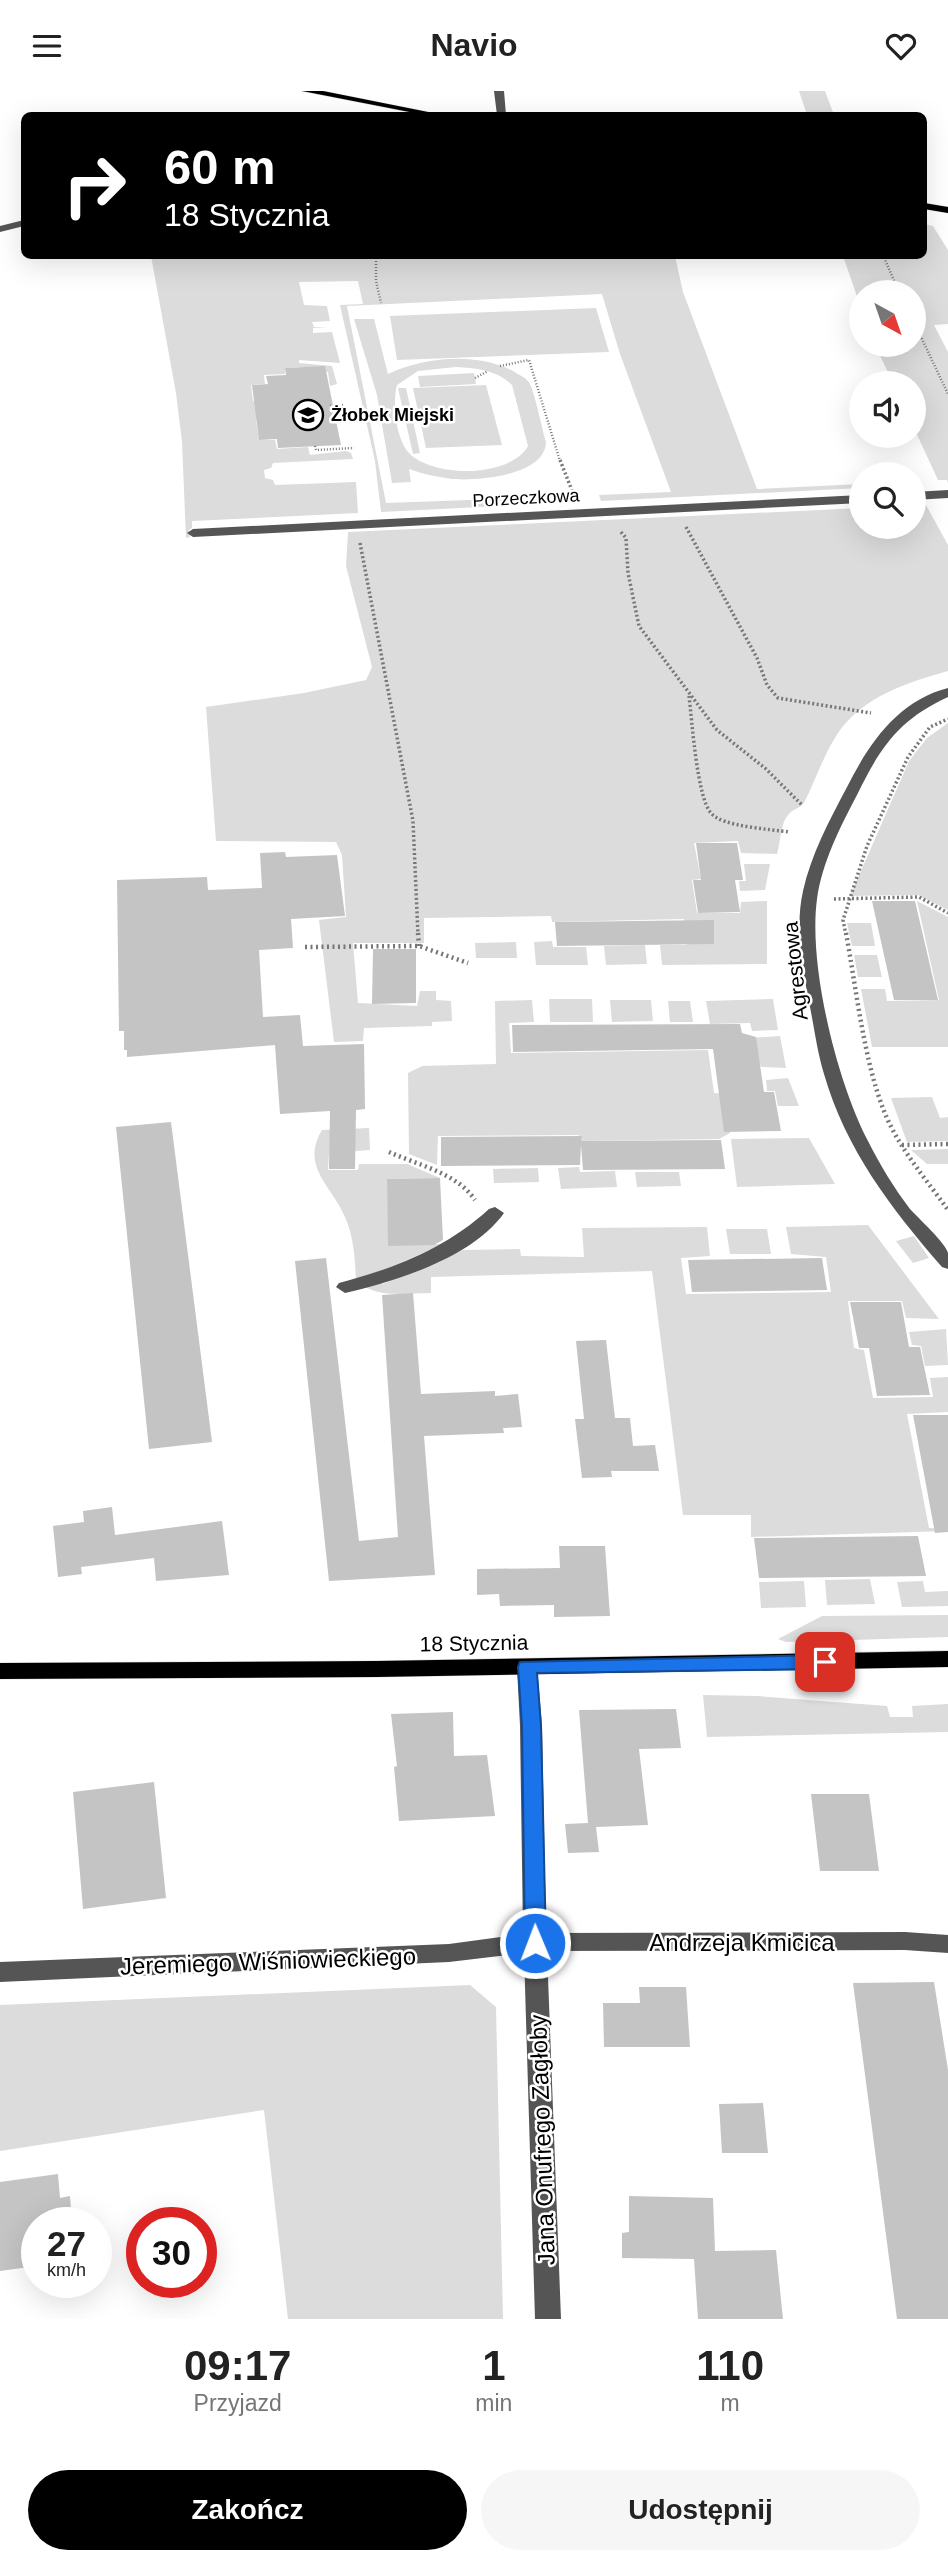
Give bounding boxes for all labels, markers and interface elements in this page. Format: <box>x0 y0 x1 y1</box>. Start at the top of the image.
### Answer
icon: menu <box>28 27 66 65</box>
text: Navio <box>430 27 518 63</box>
icon: heart <box>882 27 920 65</box>
icon: right <box>49 140 140 231</box>
text: 60 m <box>164 140 276 194</box>
text: 18 Stycznia <box>164 197 329 233</box>
north arrow <box>849 280 926 357</box>
map controls <box>849 280 926 539</box>
button: sound <box>849 371 926 448</box>
school or university icon: Żłobek Miejski <box>291 398 325 432</box>
place label: Żłobek Miejski <box>331 405 454 425</box>
button: search <box>849 462 926 539</box>
street label: Porzeczkowa <box>472 485 581 511</box>
street label: Agrestowa <box>778 920 812 1022</box>
street label: 18 Stycznia <box>420 1631 529 1655</box>
pin <box>795 1632 855 1692</box>
icon: arrive <box>806 1643 844 1681</box>
position arrow <box>498 1906 572 1980</box>
street label: Andrzeja Kmicica <box>649 1929 835 1956</box>
street label: Jeremiego Wiśniowieckiego <box>120 1942 416 1980</box>
street label: Jana Onufrego Zagłoby <box>524 2014 560 2266</box>
speed limit sign: 30 <box>126 2207 217 2298</box>
text: 27 <box>47 2224 86 2263</box>
text: km/h <box>47 2260 86 2280</box>
text: 09:17 <box>184 2342 291 2389</box>
text: 1 <box>482 2342 506 2389</box>
text: 110 <box>696 2342 764 2389</box>
text: Przyjazd <box>194 2390 282 2416</box>
text: min <box>475 2390 512 2416</box>
text: m <box>721 2390 740 2416</box>
button: Zakończ <box>28 2470 467 2550</box>
button: Udostępnij <box>481 2470 920 2550</box>

